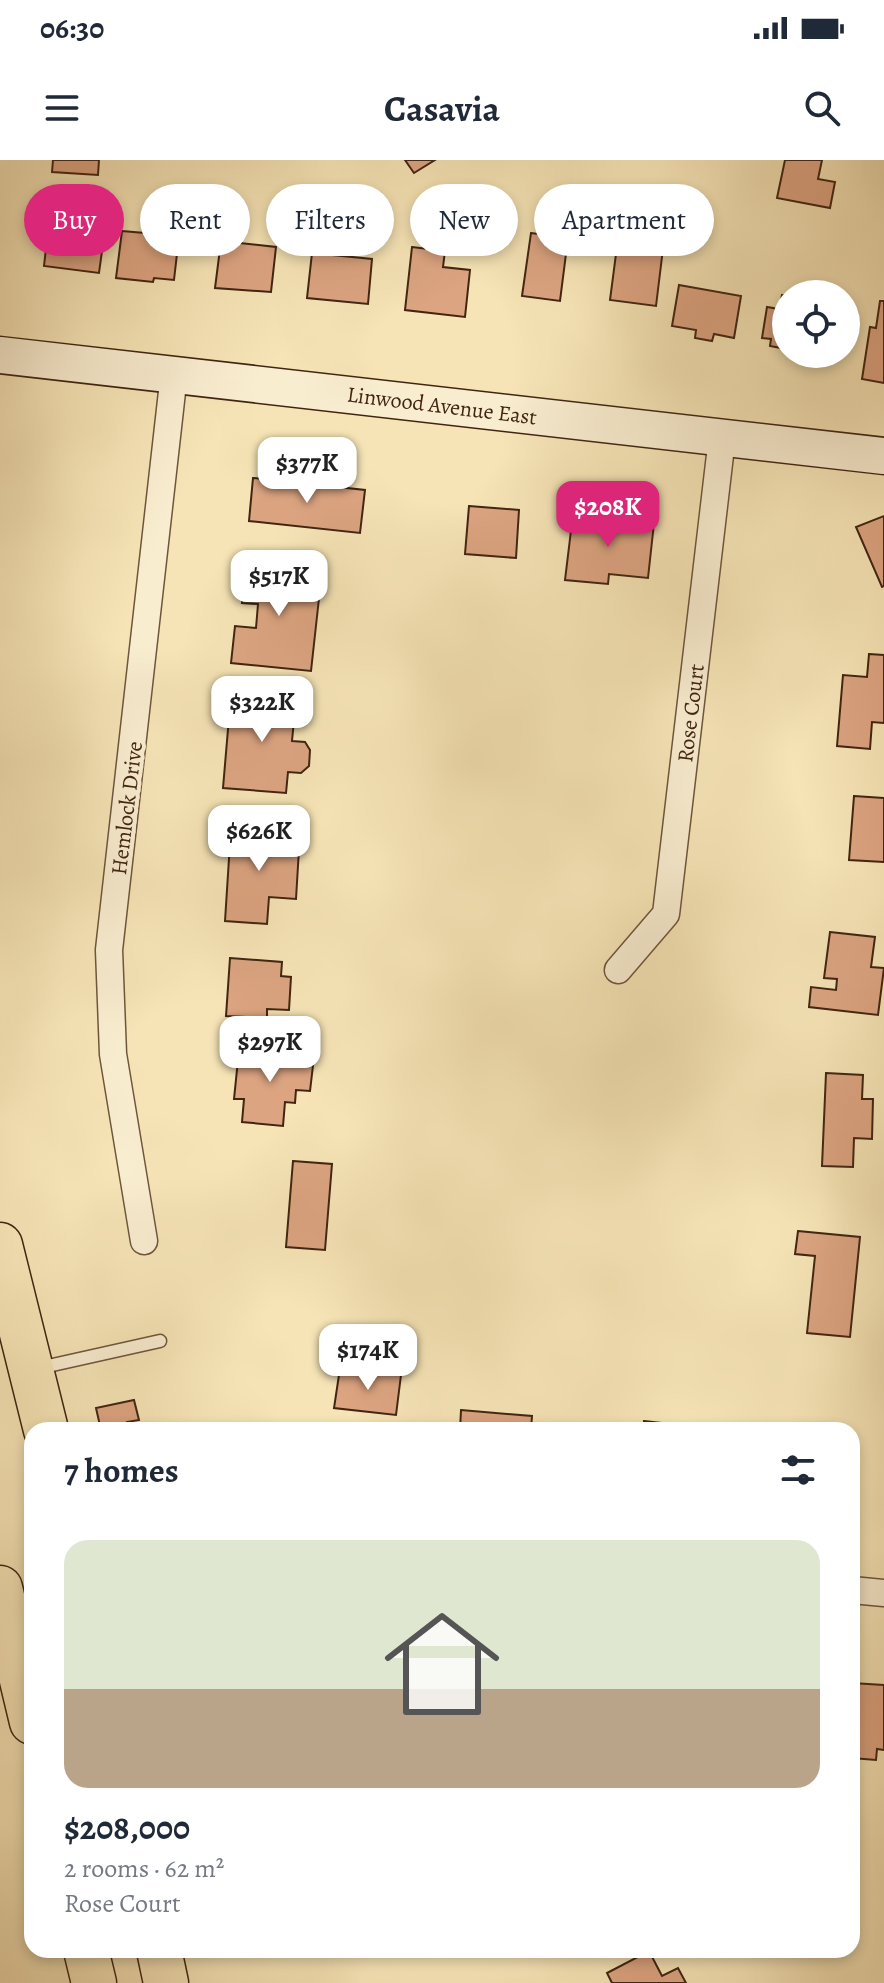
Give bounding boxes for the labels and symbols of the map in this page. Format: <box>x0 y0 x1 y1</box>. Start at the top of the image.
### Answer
street label: Linwood Avenue East <box>345 379 539 433</box>
pin: $377K <box>251 437 363 505</box>
pin: $208K <box>552 481 664 549</box>
pin: $517K <box>223 550 335 618</box>
street label: Rose Court <box>670 662 712 764</box>
pin: $322K <box>206 676 318 744</box>
street label: Hemlock Drive <box>104 739 150 877</box>
pin: $626K <box>203 805 315 873</box>
pin: $297K <box>214 1016 326 1084</box>
pin: $174K <box>312 1324 424 1392</box>

